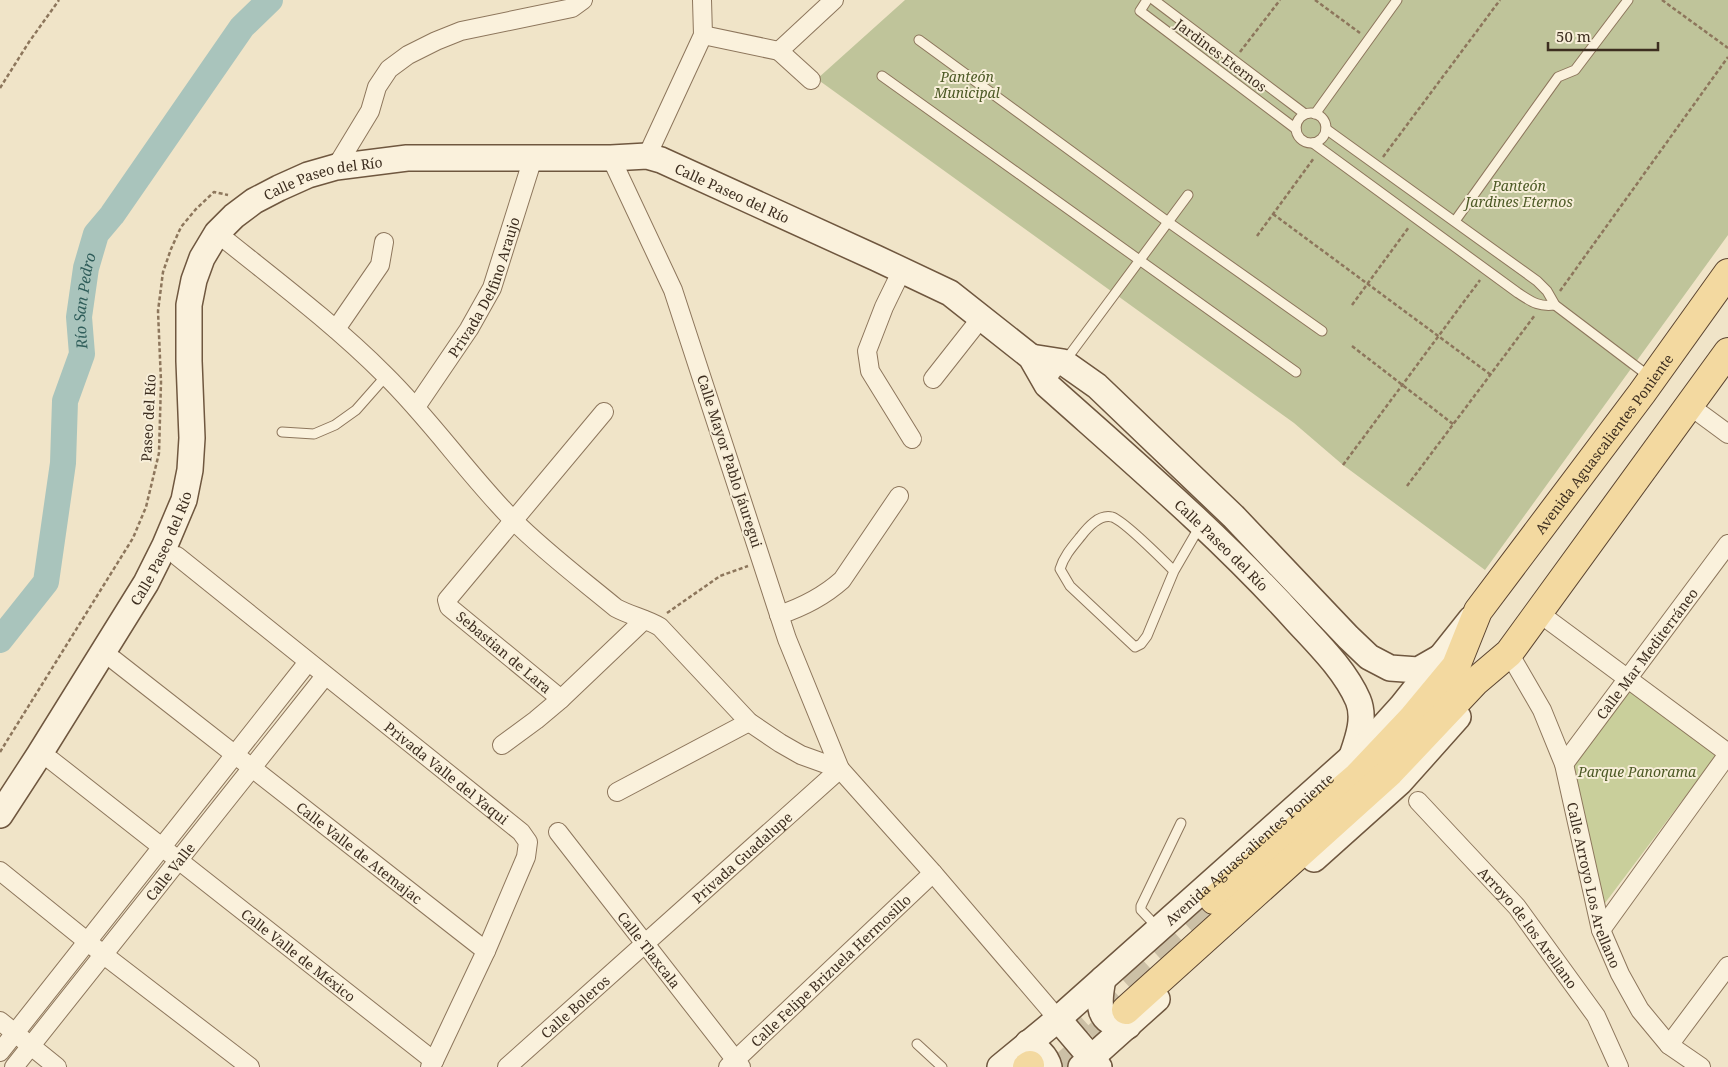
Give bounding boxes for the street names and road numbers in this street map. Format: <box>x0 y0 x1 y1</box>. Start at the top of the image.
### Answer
street label: Jardines Eternos <box>1170 14 1271 96</box>
street label: Calle Paseo del Río <box>260 152 384 204</box>
street label: Calle Paseo del Río <box>672 158 793 227</box>
street label: Privada Delfino Araujo <box>443 214 523 361</box>
street label: Avenida Aguascalientes Poniente <box>1530 350 1677 537</box>
street label: Calle Mayor Pablo Jáuregui <box>693 372 767 550</box>
street label: Paseo del Río <box>136 374 160 462</box>
street label: Calle Paseo del Río <box>125 490 195 609</box>
street label: Calle Paseo del Río <box>1171 495 1273 595</box>
street label: Calle Mar Mediterráneo <box>1591 584 1702 723</box>
street label: Sebastian de Lara <box>453 607 556 697</box>
street label: Privada Valle del Yaqui <box>381 717 513 828</box>
street label: Avenida Aguascalientes Poniente <box>1160 768 1337 929</box>
street label: Calle Valle de Atemajac <box>293 797 427 907</box>
street label: Calle Arroyo Los Arellano <box>1563 800 1626 971</box>
street label: Privada Guadalupe <box>688 807 796 907</box>
street label: Calle Valle <box>141 838 199 904</box>
street label: Arroyo de los Arellano <box>1474 862 1582 992</box>
street label: Calle Felipe Brizuela Hermosillo <box>746 890 915 1050</box>
street label: Calle Valle de México <box>238 904 360 1006</box>
street label: Calle Tlaxcala <box>614 907 685 992</box>
street label: Calle Boleros <box>536 970 613 1042</box>

